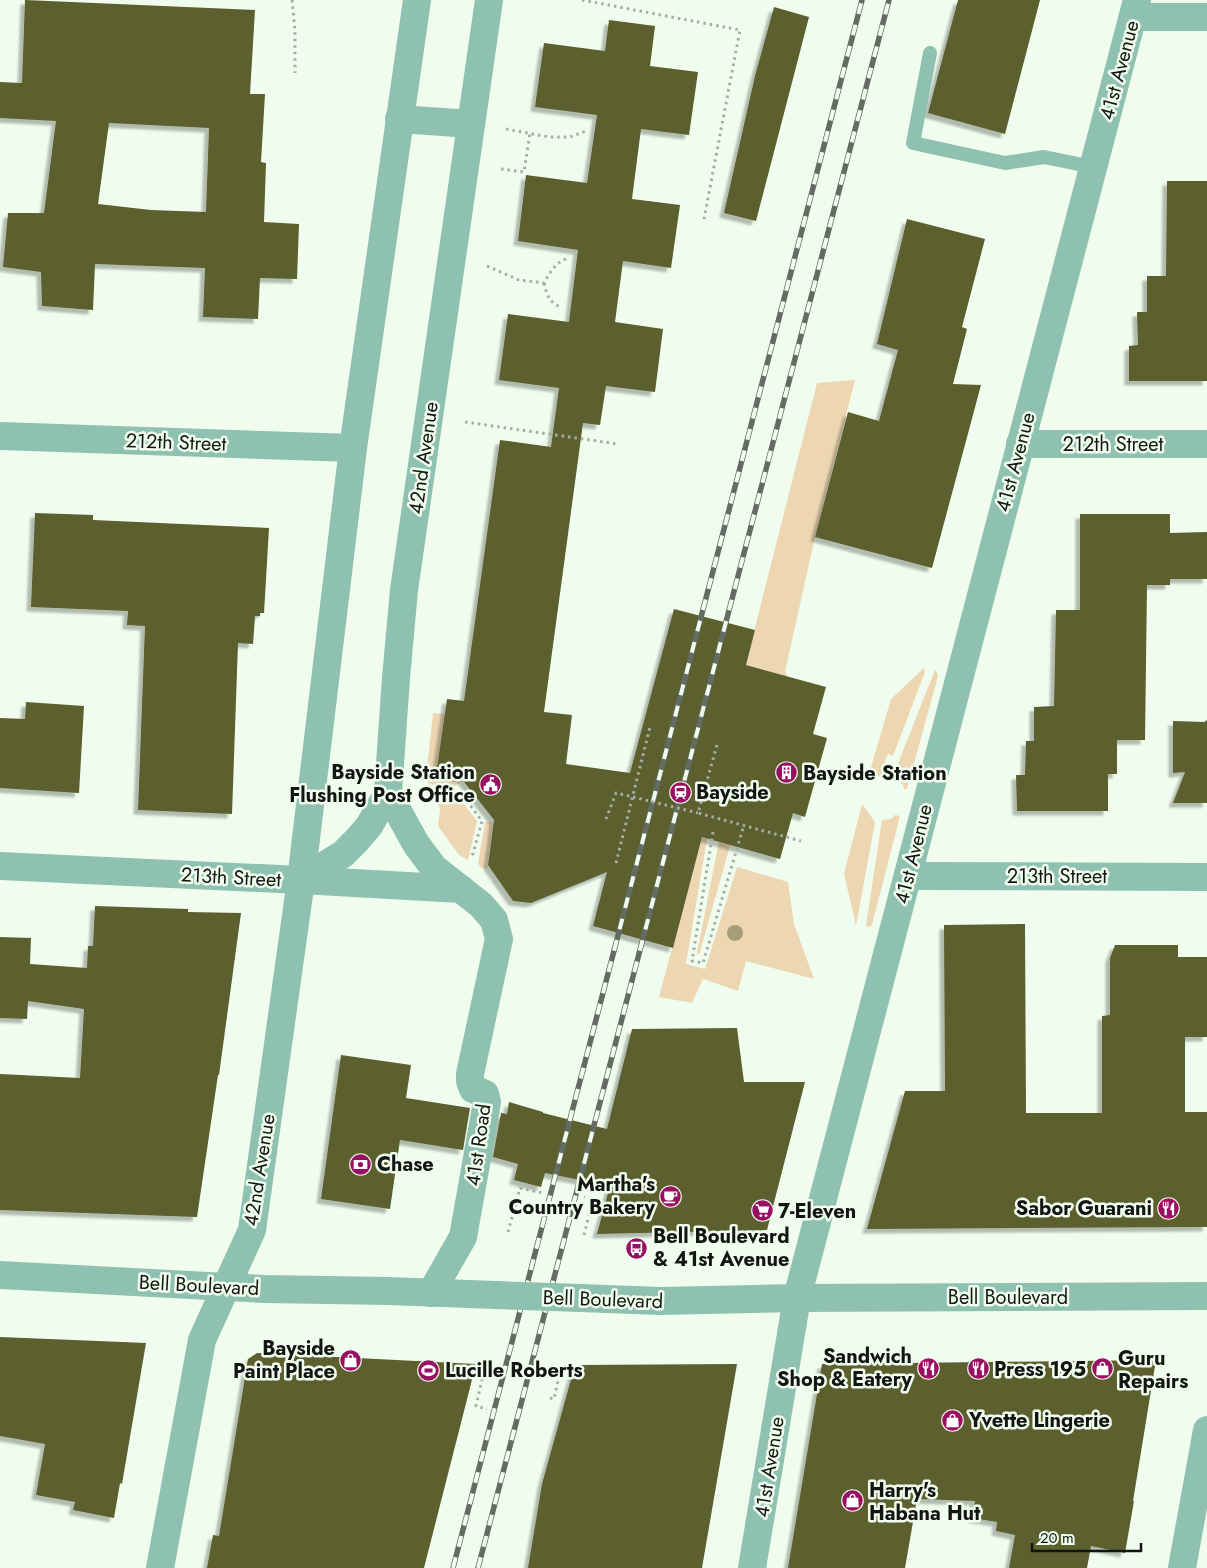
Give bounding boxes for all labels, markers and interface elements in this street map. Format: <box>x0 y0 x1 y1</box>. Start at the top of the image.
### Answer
street label: 41st Avenue <box>1092 17 1147 123</box>
street label: 42nd Avenue <box>401 400 446 516</box>
street label: 41st Avenue <box>988 409 1043 515</box>
street label: 212th Street <box>125 426 227 459</box>
street label: 212th Street <box>1063 430 1164 459</box>
place label: Bayside Station Flushing Post Office <box>289 758 475 810</box>
place label: Bayside Station <box>803 759 947 788</box>
building icon: Bayside Station <box>775 761 799 785</box>
public building icon: Bayside Station Flushing Post Office <box>479 772 503 796</box>
place label: Bayside <box>696 778 769 807</box>
station icon: Bayside <box>668 780 692 804</box>
street label: 41st Avenue <box>887 801 940 907</box>
street label: 213th Street <box>180 860 282 895</box>
street label: 213th Street <box>1007 862 1107 891</box>
street label: 41st Road <box>458 1102 499 1188</box>
street label: 42nd Avenue <box>236 1112 283 1228</box>
place label: Chase <box>377 1150 434 1179</box>
bank icon: Chase <box>349 1152 373 1176</box>
place label: Martha's Country Bakery <box>509 1170 656 1222</box>
cafe icon: Martha's Country Bakery <box>659 1184 683 1208</box>
place label: Sabor Guarani <box>1016 1194 1152 1223</box>
restaurant icon: Sabor Guarani <box>1156 1196 1180 1220</box>
place label: 7-Eleven <box>778 1197 856 1226</box>
supermarket icon: 7-Eleven <box>750 1199 774 1223</box>
place label: Bell Boulevard & 41st Avenue <box>653 1222 790 1274</box>
bus stop icon: Bell Boulevard & 41st Avenue <box>625 1236 649 1260</box>
street label: Bell Boulevard <box>138 1268 260 1303</box>
street label: Bell Boulevard <box>542 1283 664 1316</box>
street label: Bell Boulevard <box>948 1283 1068 1312</box>
place label: Bayside Paint Place <box>233 1334 335 1386</box>
place label: Sandwich Shop & Eatery <box>777 1342 913 1394</box>
place label: Guru Repairs <box>1118 1344 1188 1396</box>
shop icon: Bayside Paint Place <box>339 1348 363 1372</box>
place label: Press 195 <box>994 1355 1086 1384</box>
place label: Lucille Roberts <box>445 1356 583 1385</box>
restaurant icon: Sandwich Shop & Eatery <box>916 1356 940 1380</box>
restaurant icon: Press 195 <box>966 1357 990 1381</box>
shop icon: Guru Repairs <box>1090 1357 1114 1381</box>
sports icon: Lucille Roberts <box>417 1358 441 1382</box>
place label: Yvette Lingerie <box>968 1406 1110 1435</box>
shop icon: Yvette Lingerie <box>941 1408 965 1432</box>
street label: 41st Avenue <box>747 1415 792 1520</box>
place label: Harry's Habana Hut <box>869 1476 981 1528</box>
shop icon: Harry's Habana Hut <box>841 1489 865 1513</box>
scale bar <box>1032 1520 1141 1552</box>
text: 20 m <box>1040 1527 1074 1549</box>

